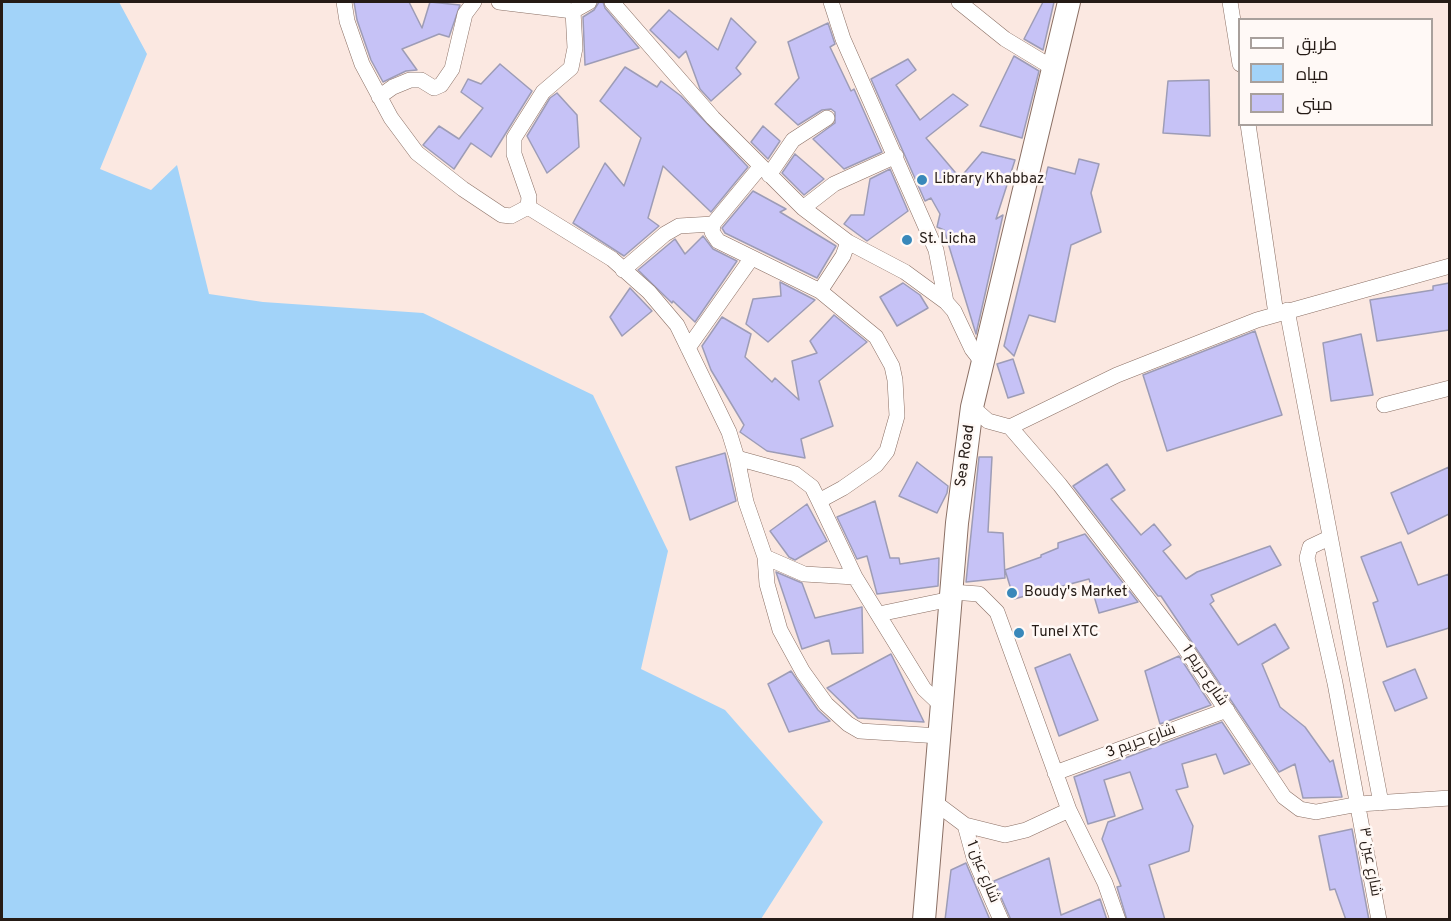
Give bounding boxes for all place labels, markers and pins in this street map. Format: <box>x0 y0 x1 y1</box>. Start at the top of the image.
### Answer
place label: Library Khabbaz <box>934 171 1044 189</box>
marker: Library Khabbaz <box>915 173 929 187</box>
place label: St. Licha <box>919 231 976 249</box>
marker: St. Licha <box>900 233 914 247</box>
place label: Boudy's Market <box>1024 584 1127 602</box>
marker: Boudy's Market <box>1005 586 1019 600</box>
place label: Tunel XTC <box>1031 624 1099 642</box>
marker: Tunel XTC <box>1012 626 1026 640</box>

